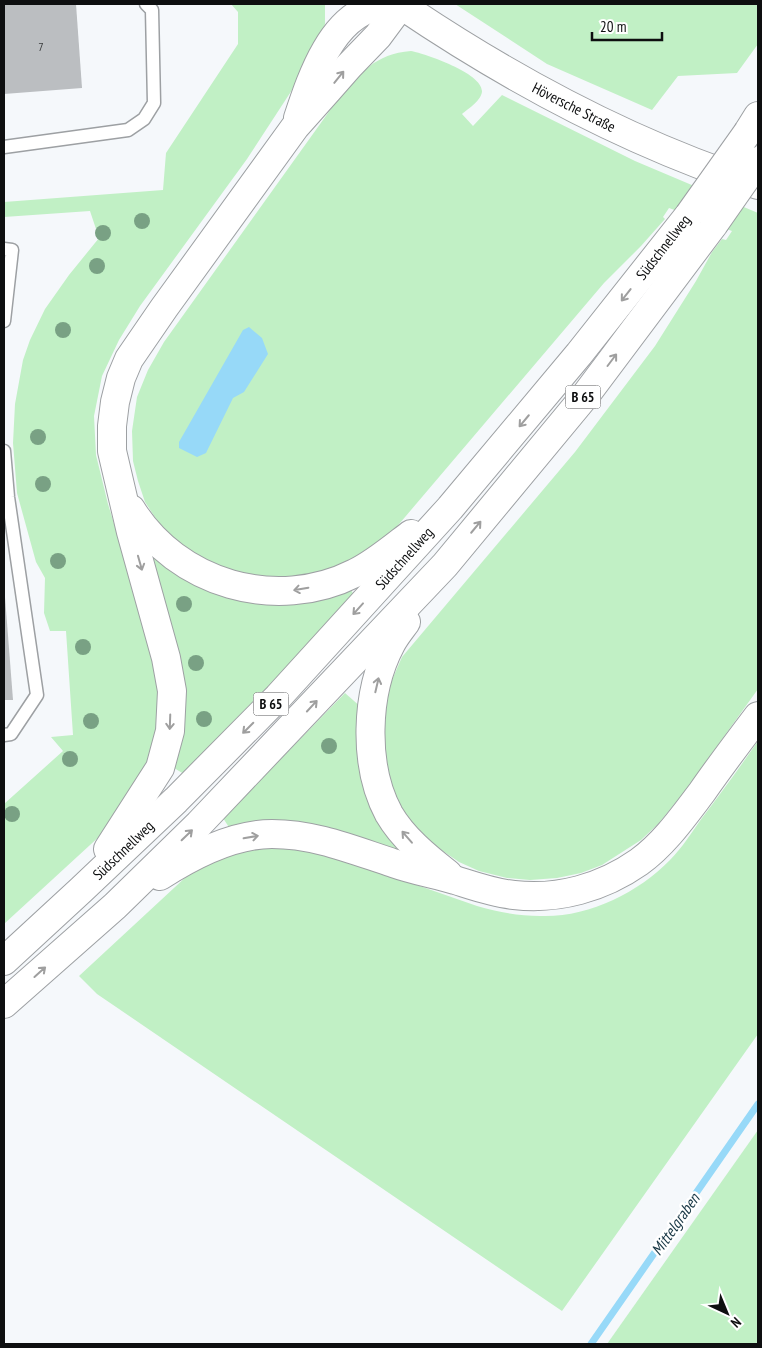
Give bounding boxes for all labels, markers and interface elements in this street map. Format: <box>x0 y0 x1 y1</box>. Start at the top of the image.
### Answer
scale bar <box>592 10 662 42</box>
text: 20 m <box>600 17 626 36</box>
house number: 7 <box>38 39 44 54</box>
one-way arrow <box>334 71 345 84</box>
street label: Höversche Straße <box>529 78 619 136</box>
street label: Südschnellweg <box>632 211 694 283</box>
one-way arrow <box>621 288 632 301</box>
one-way arrow <box>606 354 617 367</box>
road number: B 65 <box>566 386 600 408</box>
one-way arrow <box>518 414 529 427</box>
one-way arrow <box>471 521 482 534</box>
street label: Südschnellweg <box>371 523 437 593</box>
one-way arrow <box>136 555 145 571</box>
one-way arrow <box>294 585 310 595</box>
one-way arrow <box>352 602 364 615</box>
one-way arrow <box>372 677 382 693</box>
road number: B 65 <box>254 692 288 716</box>
one-way arrow <box>306 699 318 712</box>
one-way arrow <box>166 713 175 729</box>
one-way arrow <box>241 722 254 734</box>
street label: Südschnellweg <box>89 816 157 884</box>
one-way arrow <box>181 829 193 841</box>
one-way arrow <box>402 831 413 844</box>
one-way arrow <box>242 832 258 842</box>
one-way arrow <box>34 966 47 978</box>
water label: Mittelgraben <box>646 1188 704 1259</box>
north arrow <box>702 1288 752 1338</box>
text: N <box>727 1313 745 1331</box>

